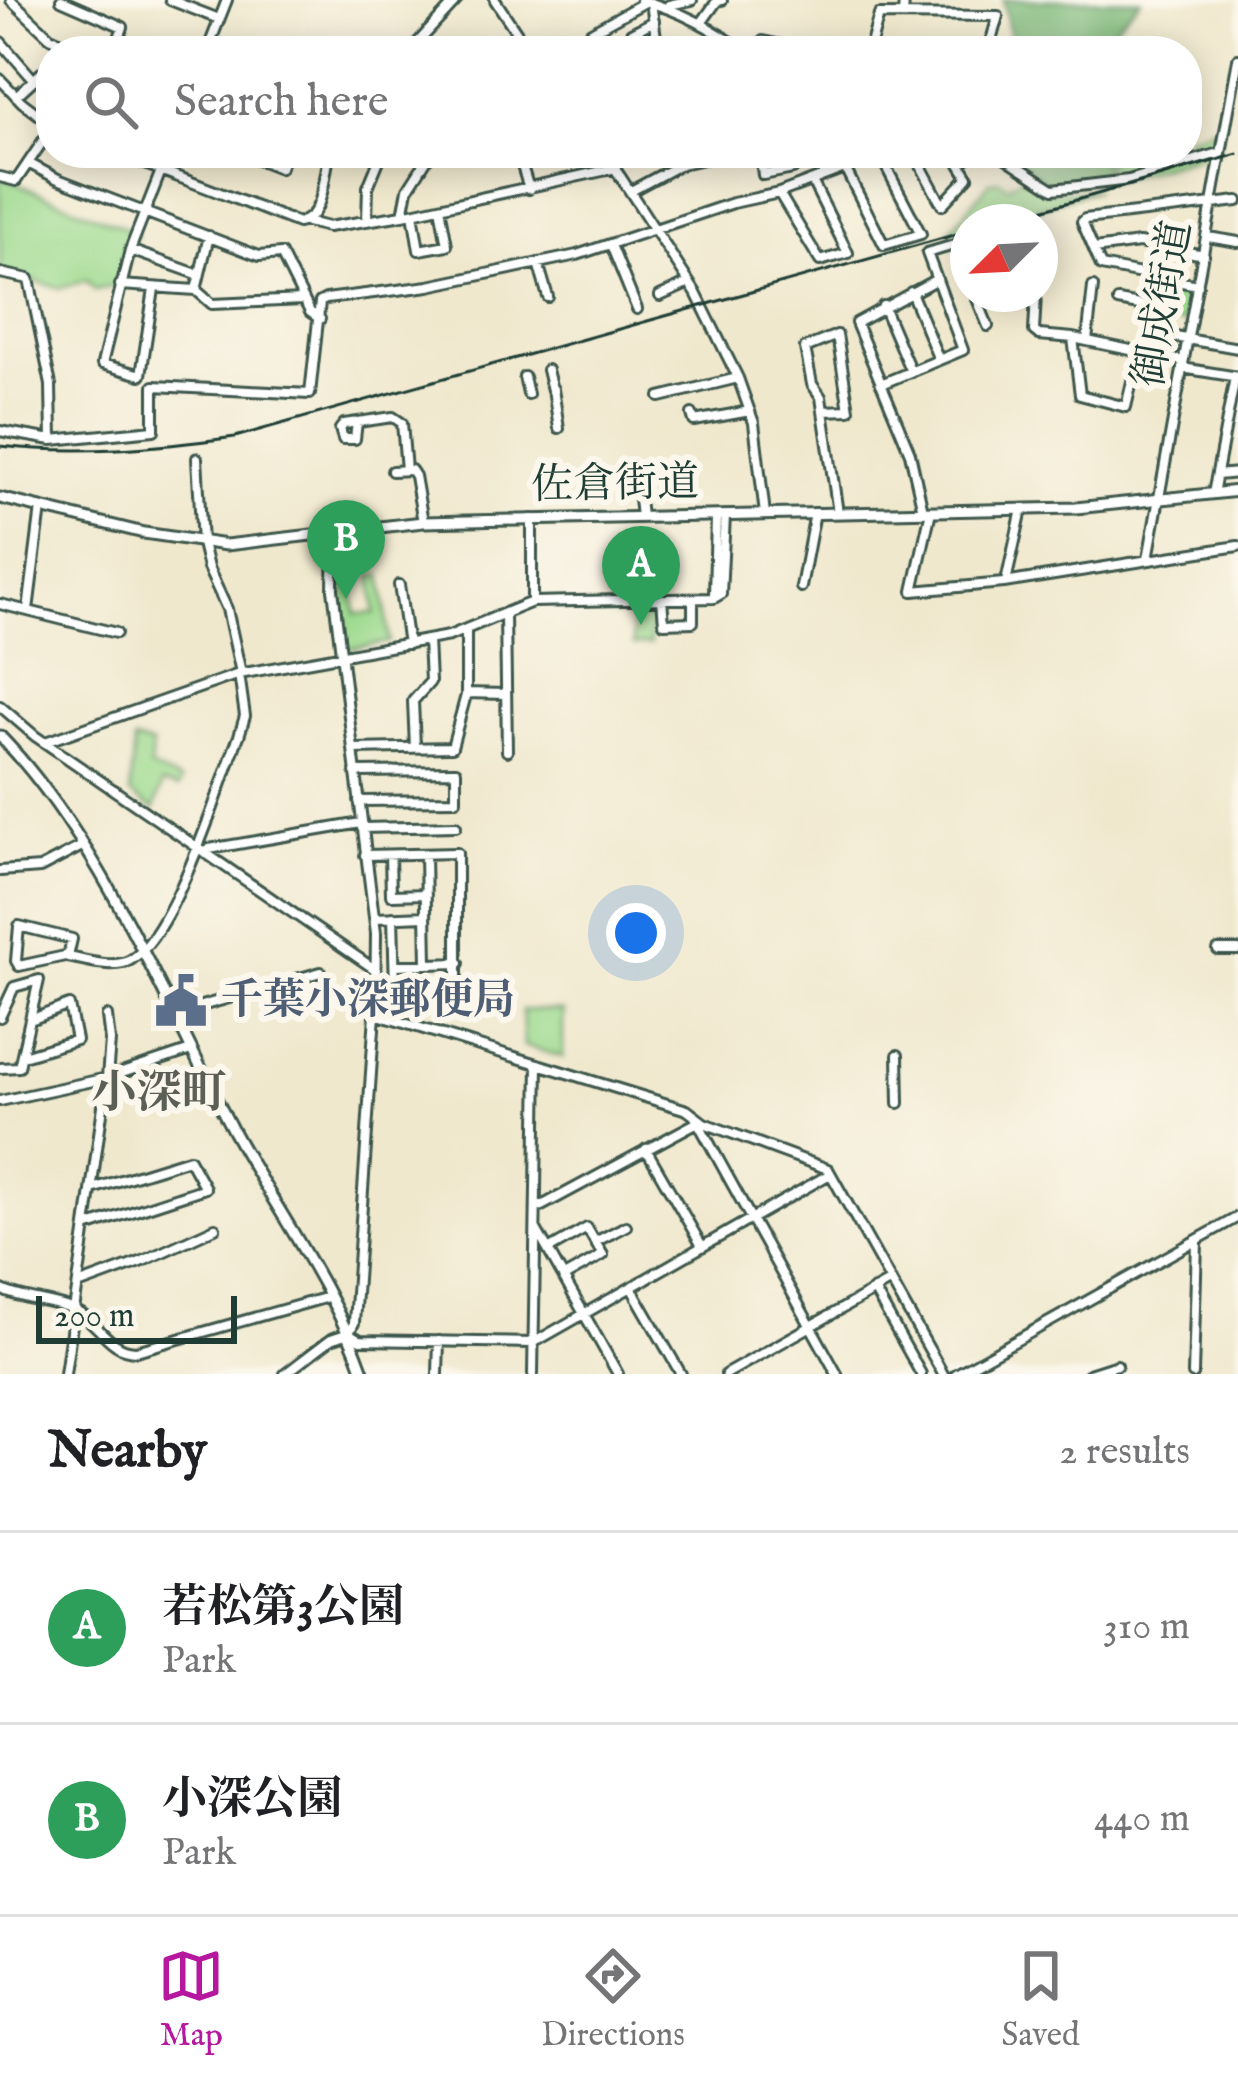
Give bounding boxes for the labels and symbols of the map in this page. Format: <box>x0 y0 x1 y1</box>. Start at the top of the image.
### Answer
north arrow <box>950 204 1058 312</box>
street label: 御成街道 <box>1123 217 1205 391</box>
street label: 佐倉街道 <box>531 457 699 513</box>
pin: B <box>307 500 385 599</box>
pin: A <box>602 526 680 625</box>
your location <box>606 903 666 963</box>
public building icon: 千葉小深郵便局 <box>152 972 210 1030</box>
place label: 千葉小深郵便局 <box>221 975 515 1028</box>
district label: 小深町 <box>91 1066 227 1123</box>
scale bar <box>36 1290 237 1343</box>

